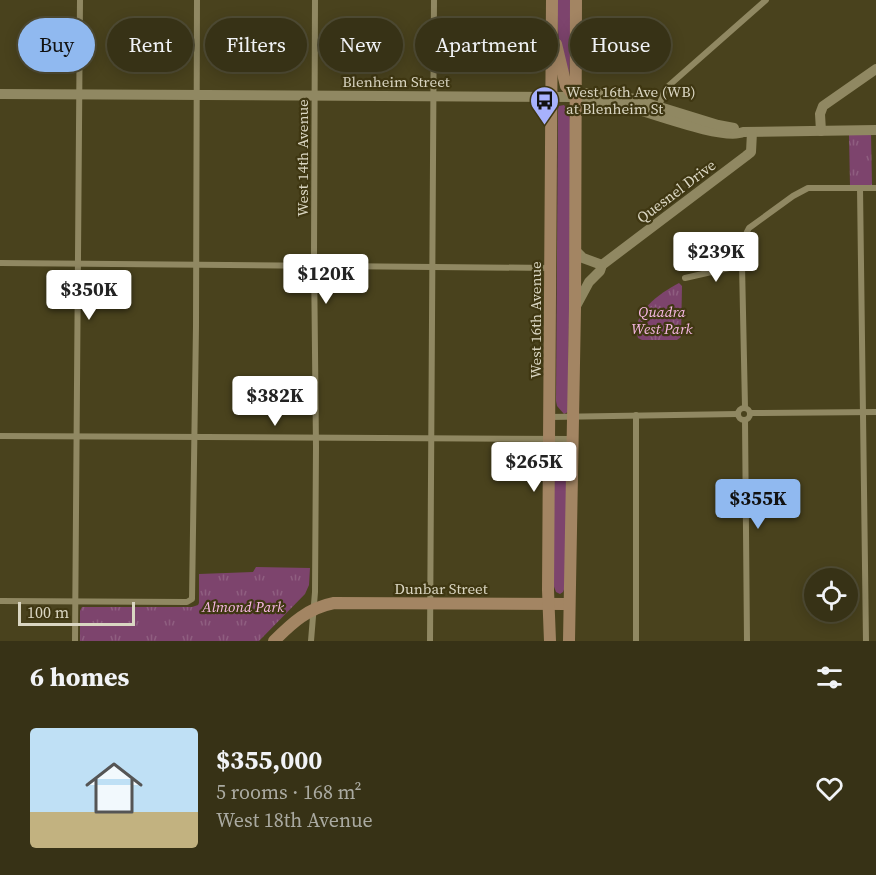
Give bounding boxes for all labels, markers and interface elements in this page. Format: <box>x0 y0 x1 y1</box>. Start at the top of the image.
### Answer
chip: Buy <box>18 18 95 72</box>
chip: Rent <box>107 18 193 72</box>
chip: Filters <box>205 18 307 72</box>
chip: New <box>319 18 403 72</box>
chip: Apartment <box>415 18 558 72</box>
chip: House <box>570 18 671 72</box>
street label: Blenheim Street <box>342 71 450 92</box>
place label: West 16th Ave (WB) at Blenheim St <box>566 81 696 119</box>
bus stop icon: West 16th Ave (WB) at Blenheim St <box>529 84 561 126</box>
street label: West 14th Avenue <box>292 99 313 217</box>
street label: Quesnel Drive <box>632 154 720 228</box>
pin: $239K <box>674 232 758 283</box>
text: $239K <box>687 237 745 265</box>
pin: $120K <box>284 254 368 305</box>
text: $120K <box>297 259 355 287</box>
street label: West 16th Avenue <box>525 261 546 379</box>
pin: $350K <box>47 270 131 321</box>
text: $350K <box>60 275 118 303</box>
park label: Quadra West Park <box>631 301 694 339</box>
pin: $382K <box>233 376 317 427</box>
text: $382K <box>246 381 304 409</box>
pin: $265K <box>492 442 576 493</box>
text: $265K <box>505 447 563 475</box>
pin: $355K <box>716 479 800 530</box>
text: $355K <box>729 484 787 512</box>
map controls <box>804 568 858 622</box>
button: locate <box>804 568 858 622</box>
street label: Dunbar Street <box>394 578 488 599</box>
park label: Almond Park <box>201 596 285 617</box>
scale bar <box>18 599 135 626</box>
text: 100 m <box>27 601 69 623</box>
text: 6 homes <box>30 659 129 695</box>
icon: filters <box>813 661 846 694</box>
text: $355,000 <box>216 742 322 778</box>
icon: home <box>78 752 150 824</box>
icon: heart <box>813 772 846 805</box>
text: 5 rooms · 168 m² <box>216 778 362 806</box>
text: West 18th Avenue <box>216 806 373 834</box>

